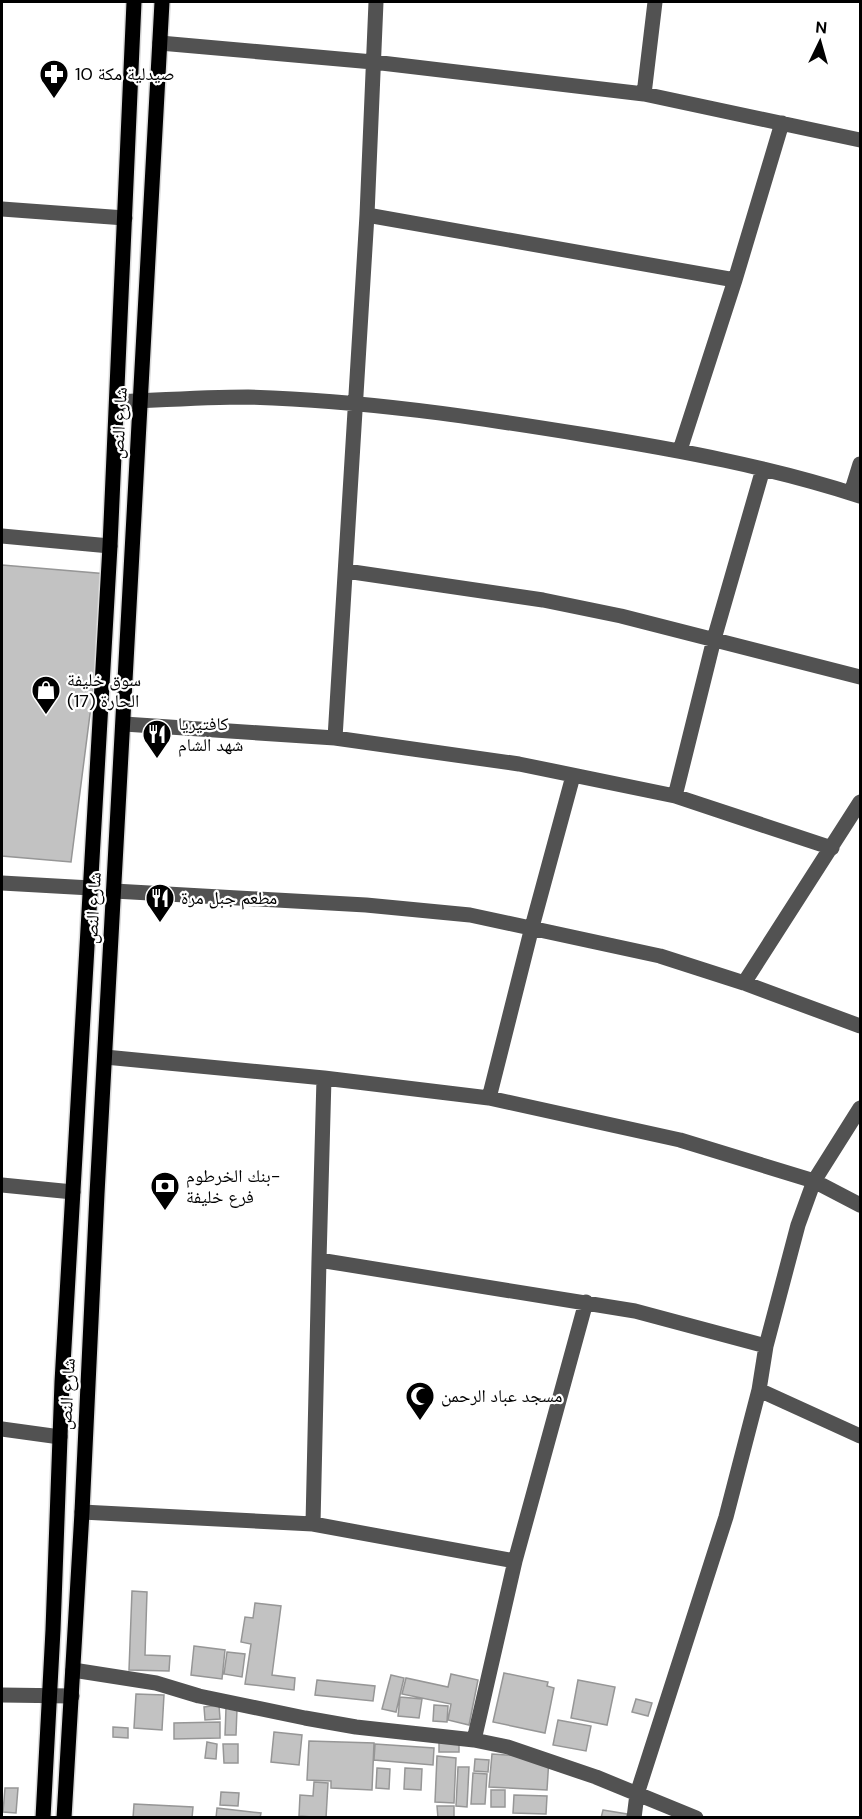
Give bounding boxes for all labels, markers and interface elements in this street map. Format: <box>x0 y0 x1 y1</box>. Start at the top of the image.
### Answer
north arrow <box>790 12 850 72</box>
text: N <box>815 17 828 39</box>
pharmacy icon: صيدلية مكة 10 <box>38 58 70 100</box>
place label: صيدلية مكة 10 <box>75 62 175 86</box>
street label: شارع النص <box>105 386 133 460</box>
place label: سوق خليفة الحارة (17) <box>67 668 141 713</box>
shop icon: سوق خليفة الحارة (17) <box>30 674 62 716</box>
place label: كافتيريا شهد الشام <box>178 712 243 757</box>
restaurant icon: كافتيريا شهد الشام <box>141 718 173 760</box>
street label: شارع النص <box>79 871 107 945</box>
restaurant icon: مطعم جبل مرة <box>144 882 176 924</box>
place label: مطعم جبل مرة <box>181 886 277 910</box>
place label: بنك الخرطوم- فرع خليفة <box>186 1164 280 1209</box>
bank icon: بنك الخرطوم- فرع خليفة <box>149 1170 181 1212</box>
street label: شارع النص <box>53 1357 81 1431</box>
mosque icon: مسجد عباد الرحمن <box>404 1380 436 1422</box>
place label: مسجد عباد الرحمن <box>441 1384 562 1408</box>

